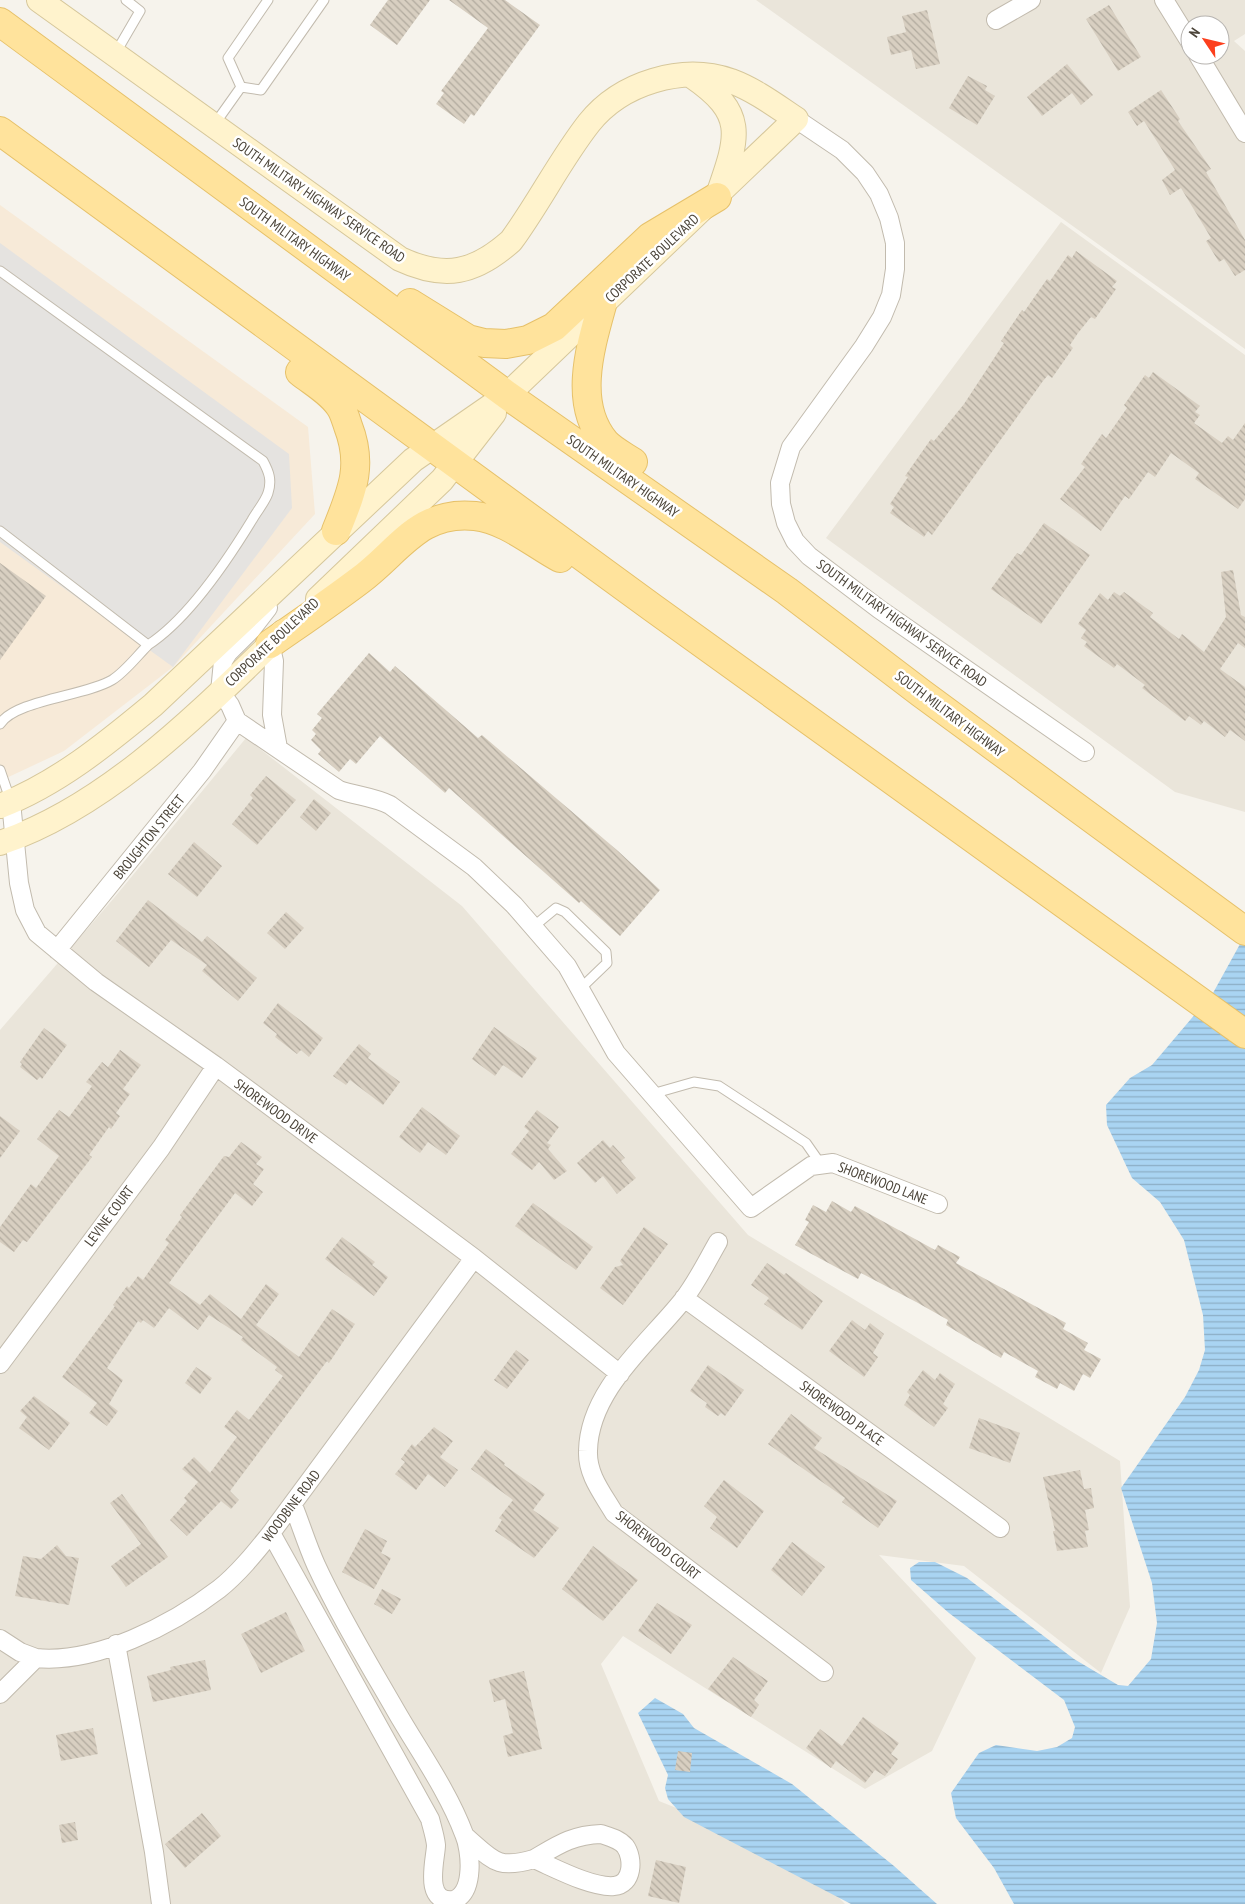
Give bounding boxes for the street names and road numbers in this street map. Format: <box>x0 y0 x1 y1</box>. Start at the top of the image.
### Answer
street label: SOUTH MILITARY HIGHWAY SERVICE ROAD <box>229 134 409 266</box>
street label: SOUTH MILITARY HIGHWAY <box>236 193 354 285</box>
street label: CORPORATE BOULEVARD <box>601 210 703 306</box>
street label: SOUTH MILITARY HIGHWAY <box>564 431 683 522</box>
street label: SOUTH MILITARY HIGHWAY SERVICE ROAD <box>813 555 991 691</box>
street label: CORPORATE BOULEVARD <box>221 594 323 690</box>
street label: SOUTH MILITARY HIGHWAY <box>892 667 1009 761</box>
street label: BROUGHTON STREET <box>109 791 189 883</box>
street label: SHOREWOOD DRIVE <box>231 1075 321 1147</box>
street label: SHOREWOOD LANE <box>836 1158 930 1208</box>
street label: LEVINE COURT <box>80 1181 138 1250</box>
street label: SHOREWOOD PLACE <box>796 1376 888 1450</box>
street label: WOODBINE ROAD <box>258 1466 324 1546</box>
street label: SHOREWOOD COURT <box>612 1506 704 1584</box>

